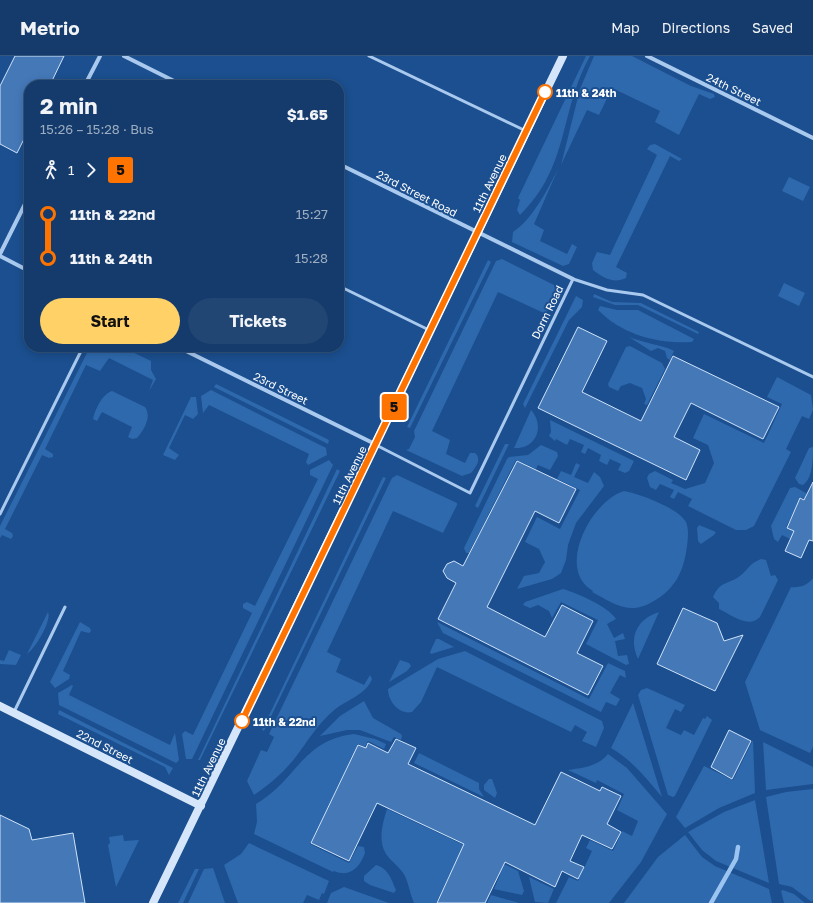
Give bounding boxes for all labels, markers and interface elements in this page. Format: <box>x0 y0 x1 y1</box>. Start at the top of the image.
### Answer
text: Metrio <box>20 16 80 39</box>
text: Map <box>611 19 640 36</box>
text: Directions <box>662 19 730 36</box>
text: Saved <box>752 19 793 36</box>
street label: 24th Street <box>704 70 764 108</box>
marker: 11th & 24th <box>537 84 553 100</box>
place label: 11th & 24th <box>556 86 617 99</box>
text: 2 min <box>40 92 98 119</box>
text: $1.65 <box>287 105 328 123</box>
text: 15:26 – 15:28 · Bus <box>40 121 154 137</box>
street label: 11th Avenue <box>469 152 509 214</box>
icon: walk <box>40 159 62 181</box>
icon: forward <box>80 159 102 181</box>
text: 5 <box>116 161 125 178</box>
text: 1 <box>68 162 74 178</box>
street label: 23rd Street Road <box>374 167 460 219</box>
text: 11th & 22nd <box>70 205 155 223</box>
text: 15:27 <box>296 206 328 222</box>
text: 11th & 24th <box>70 249 152 267</box>
text: 15:28 <box>295 250 328 266</box>
street label: Dorm Road <box>528 283 566 341</box>
button: Start <box>40 298 180 344</box>
button: Tickets <box>188 298 328 344</box>
street label: 23rd Street <box>252 369 310 407</box>
line badge: 5 <box>381 394 407 420</box>
text: 5 <box>390 398 398 415</box>
street label: 11th Avenue <box>329 444 369 506</box>
marker: 11th & 22nd <box>234 713 250 729</box>
place label: 11th & 22nd <box>253 715 316 728</box>
street label: 22nd Street <box>75 726 135 766</box>
street label: 11th Avenue <box>188 736 228 798</box>

